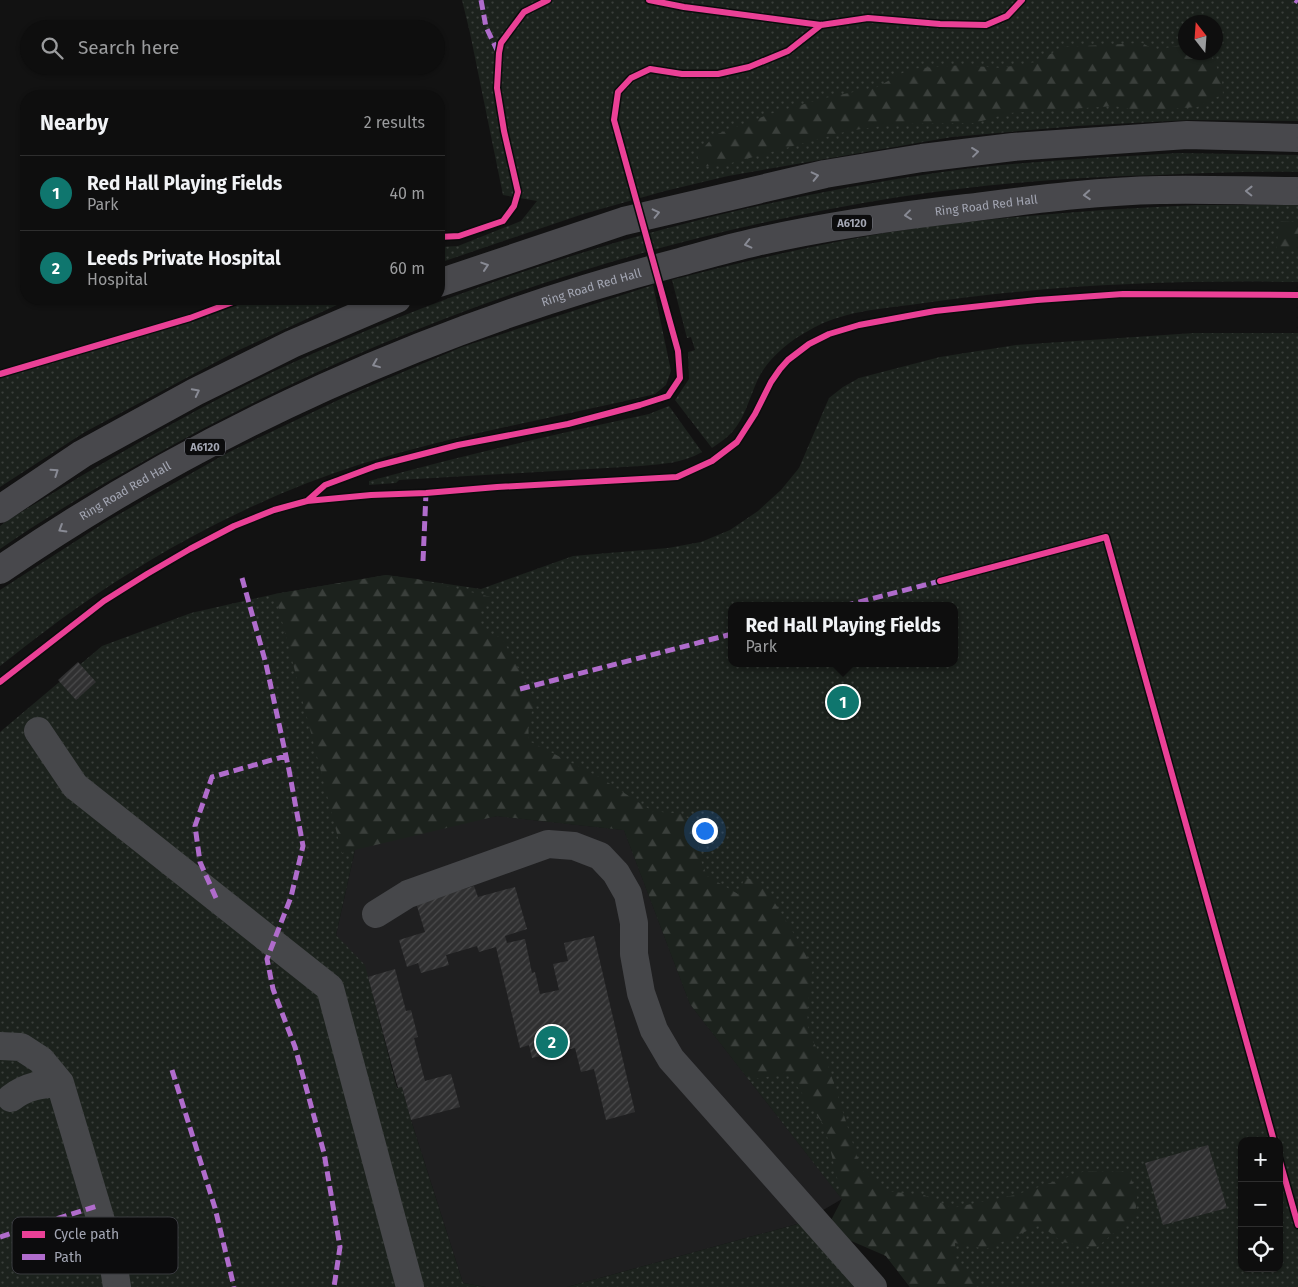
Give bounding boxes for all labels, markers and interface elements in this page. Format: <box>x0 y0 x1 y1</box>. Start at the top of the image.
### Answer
north arrow <box>1178 15 1223 60</box>
search box <box>20 20 445 75</box>
icon: search <box>38 34 66 62</box>
text: Search here <box>78 36 179 59</box>
text: Nearby <box>40 110 108 136</box>
text: 2 results <box>364 113 425 132</box>
one-way arrow <box>972 147 980 158</box>
one-way arrow <box>810 171 819 182</box>
text: Red Hall Playing Fields <box>87 172 282 195</box>
text: 1 <box>52 184 60 203</box>
text: 40 m <box>390 184 425 203</box>
one-way arrow <box>1245 185 1253 196</box>
one-way arrow <box>1083 189 1091 200</box>
street label: Ring Road Red Hall <box>934 192 1039 219</box>
text: Park <box>87 195 119 214</box>
one-way arrow <box>652 208 661 219</box>
one-way arrow <box>904 209 912 220</box>
road number: A6120 <box>832 214 872 232</box>
one-way arrow <box>744 238 753 249</box>
text: Leeds Private Hospital <box>87 247 281 270</box>
text: 2 <box>52 259 60 278</box>
text: 60 m <box>390 259 425 278</box>
one-way arrow <box>480 262 488 272</box>
street label: Ring Road Red Hall <box>540 266 643 309</box>
text: Hospital <box>87 270 148 289</box>
one-way arrow <box>372 358 381 369</box>
one-way arrow <box>191 388 200 398</box>
road number: A6120 <box>185 438 225 456</box>
street label: Ring Road Red Hall <box>77 459 174 523</box>
one-way arrow <box>50 469 59 479</box>
one-way arrow <box>59 522 68 532</box>
popup <box>728 602 958 667</box>
text: Red Hall Playing Fields <box>745 614 941 637</box>
text: Park <box>745 637 777 656</box>
pin: 1 <box>827 683 859 721</box>
your location <box>692 818 718 844</box>
pin: 2 <box>536 1023 568 1061</box>
map controls <box>1238 1137 1283 1272</box>
button: + <box>1238 1137 1283 1182</box>
button: − <box>1238 1182 1283 1227</box>
legend <box>12 1217 178 1274</box>
text: Cycle path <box>54 1226 119 1243</box>
button: locate <box>1238 1227 1283 1272</box>
text: Path <box>54 1249 82 1266</box>

